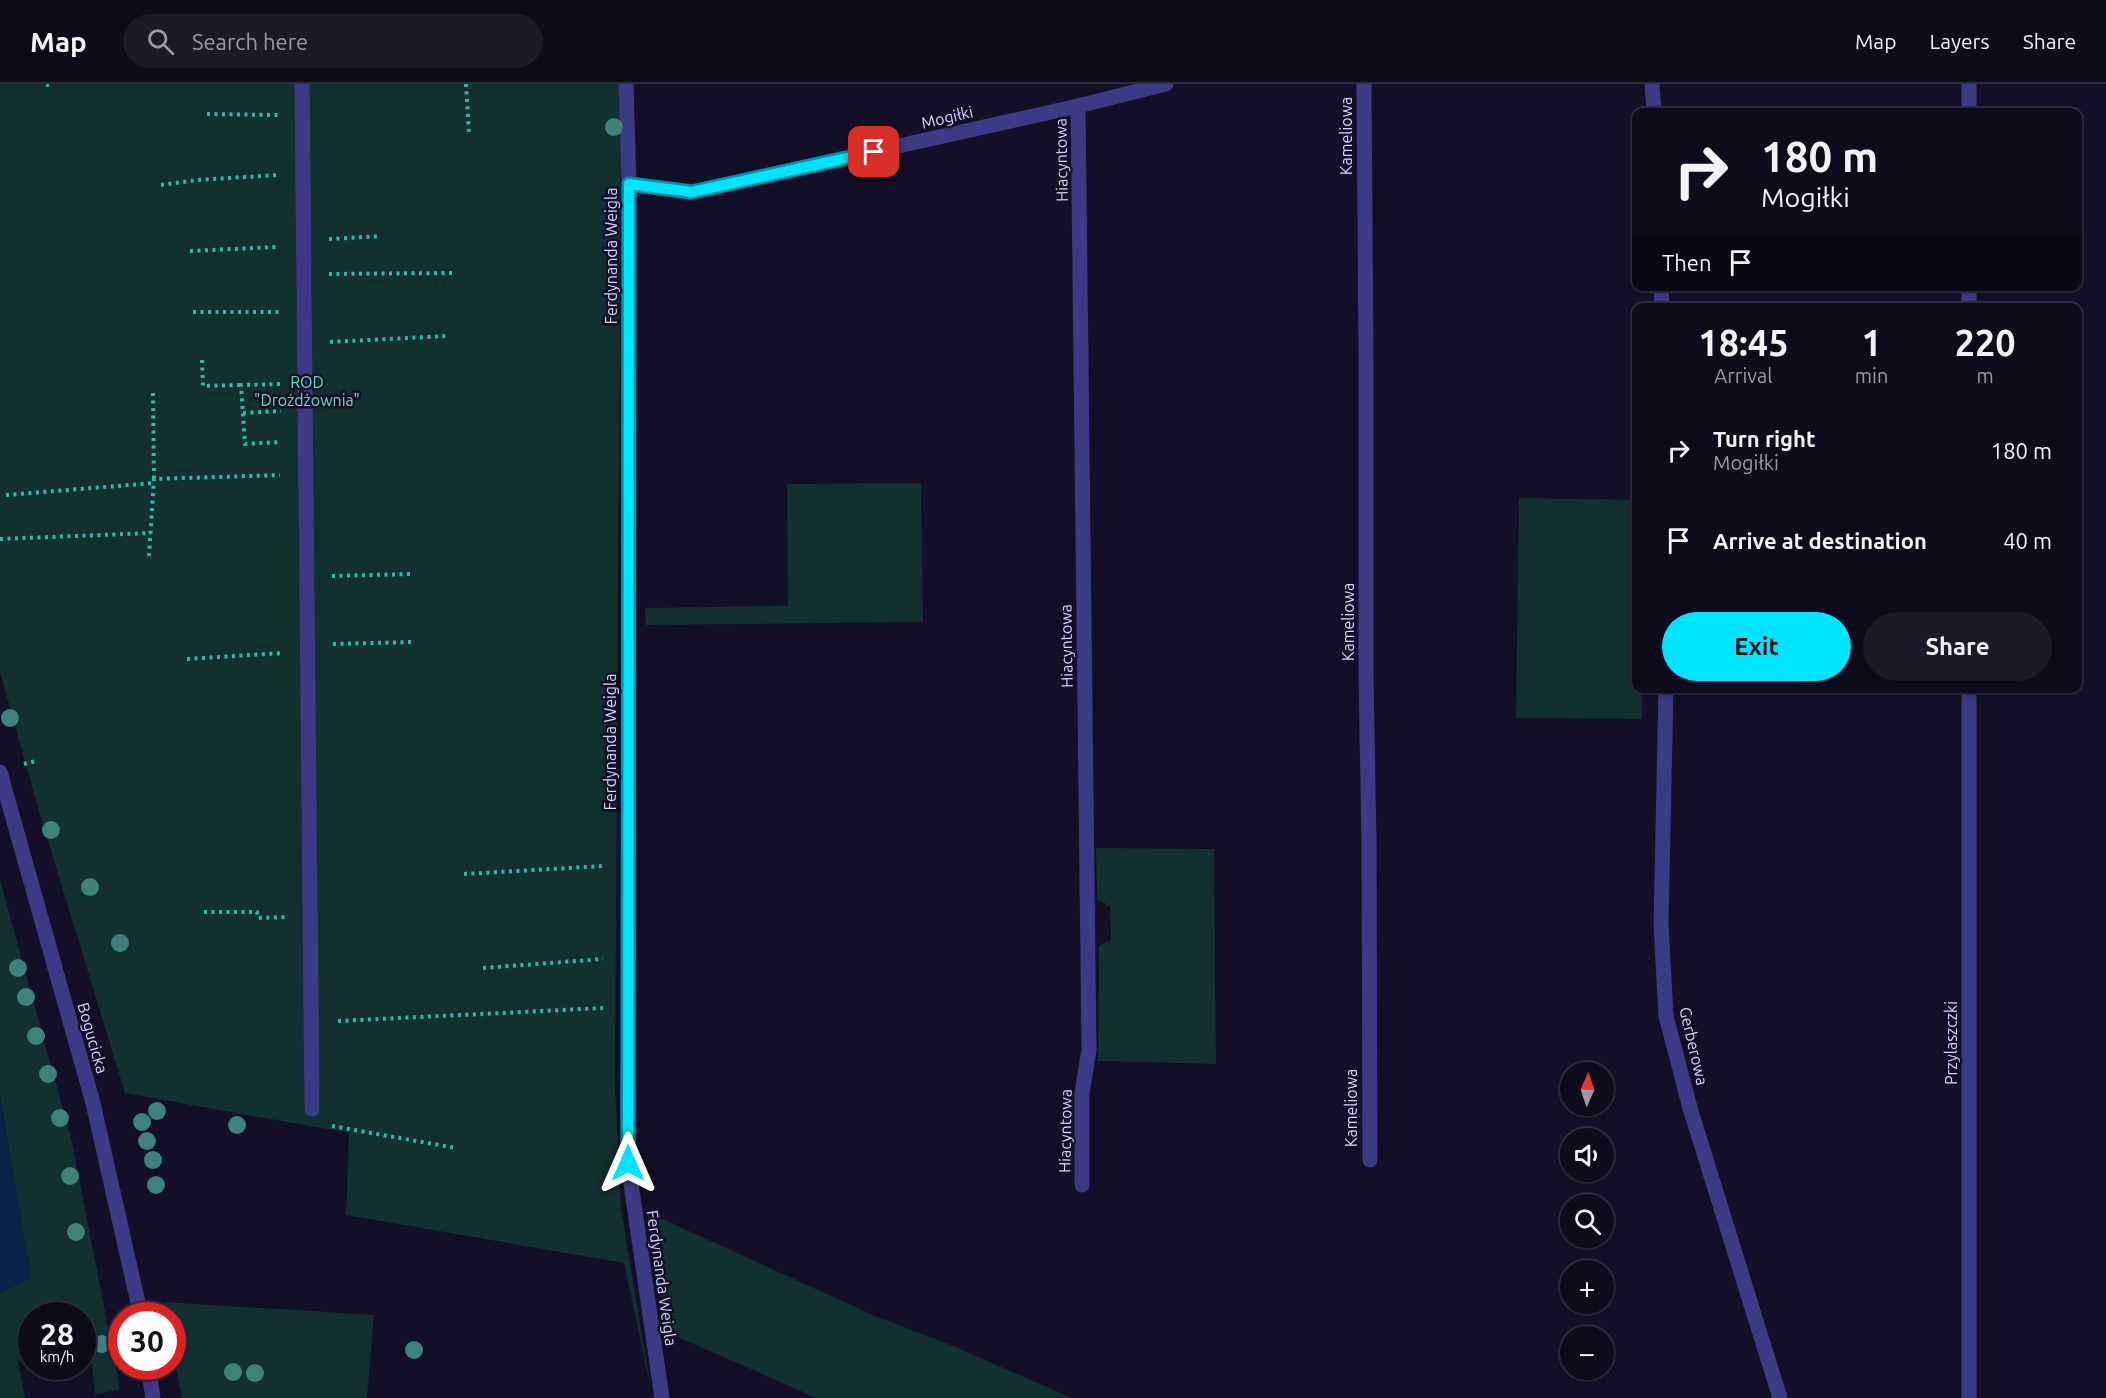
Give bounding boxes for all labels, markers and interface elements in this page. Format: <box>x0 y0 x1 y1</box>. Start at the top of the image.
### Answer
search box <box>123 14 543 68</box>
icon: search <box>144 25 177 58</box>
text: Map <box>30 26 87 57</box>
text: Search here <box>192 29 308 54</box>
text: Map <box>1855 29 1896 53</box>
text: Layers <box>1929 29 1990 53</box>
text: Share <box>2023 29 2076 53</box>
street label: Kameliowa <box>1337 97 1355 175</box>
street label: Mogiłki <box>919 102 975 132</box>
street label: Hiacyntowa <box>1051 118 1071 202</box>
pin <box>848 126 899 177</box>
icon: right <box>1662 132 1740 210</box>
text: 180 m <box>1761 133 1878 180</box>
icon: arrive <box>857 135 890 168</box>
text: Mogiłki <box>1761 182 1850 212</box>
street label: Ferdynanda Weigla <box>602 187 620 325</box>
icon: arrive <box>1724 246 1757 279</box>
text: Then <box>1662 250 1712 275</box>
text: 18:45 <box>1698 322 1788 363</box>
text: 1 <box>1861 322 1882 363</box>
text: 220 <box>1955 322 2016 363</box>
text: Arrival <box>1714 364 1773 387</box>
text: min <box>1855 364 1888 387</box>
text: m <box>1977 364 1994 387</box>
park label: ROD "Drożdżownia" <box>254 373 360 409</box>
text: Turn right <box>1713 426 1815 451</box>
icon: right <box>1662 434 1695 467</box>
text: 180 m <box>1991 438 2052 463</box>
text: Mogiłki <box>1713 451 1779 474</box>
icon: arrive <box>1662 524 1695 557</box>
text: Arrive at destination <box>1713 528 1927 553</box>
text: 40 m <box>2003 528 2052 553</box>
street label: Kameliowa <box>1339 583 1357 661</box>
street label: Hiacyntowa <box>1056 604 1076 688</box>
button: Exit <box>1662 612 1851 681</box>
button: Share <box>1863 612 2052 681</box>
street label: Ferdynanda Weigla <box>601 673 619 811</box>
street label: Bogucicka <box>74 1000 112 1076</box>
street label: Przylaszczki <box>1942 1001 1960 1085</box>
street label: Gerberowa <box>1676 1005 1712 1087</box>
north arrow <box>1560 1062 1614 1116</box>
map controls <box>1560 1062 1614 1380</box>
street label: Kameliowa <box>1342 1069 1360 1147</box>
street label: Hiacyntowa <box>1055 1089 1075 1173</box>
button: sound <box>1560 1128 1614 1182</box>
position arrow <box>596 1131 660 1195</box>
button: search <box>1560 1194 1614 1248</box>
street label: Ferdynanda Weigla <box>644 1209 680 1347</box>
button: + <box>1560 1260 1614 1314</box>
speed limit sign: 30 <box>108 1302 186 1380</box>
text: 28 <box>40 1317 74 1351</box>
button: − <box>1560 1326 1614 1380</box>
text: km/h <box>40 1348 74 1365</box>

